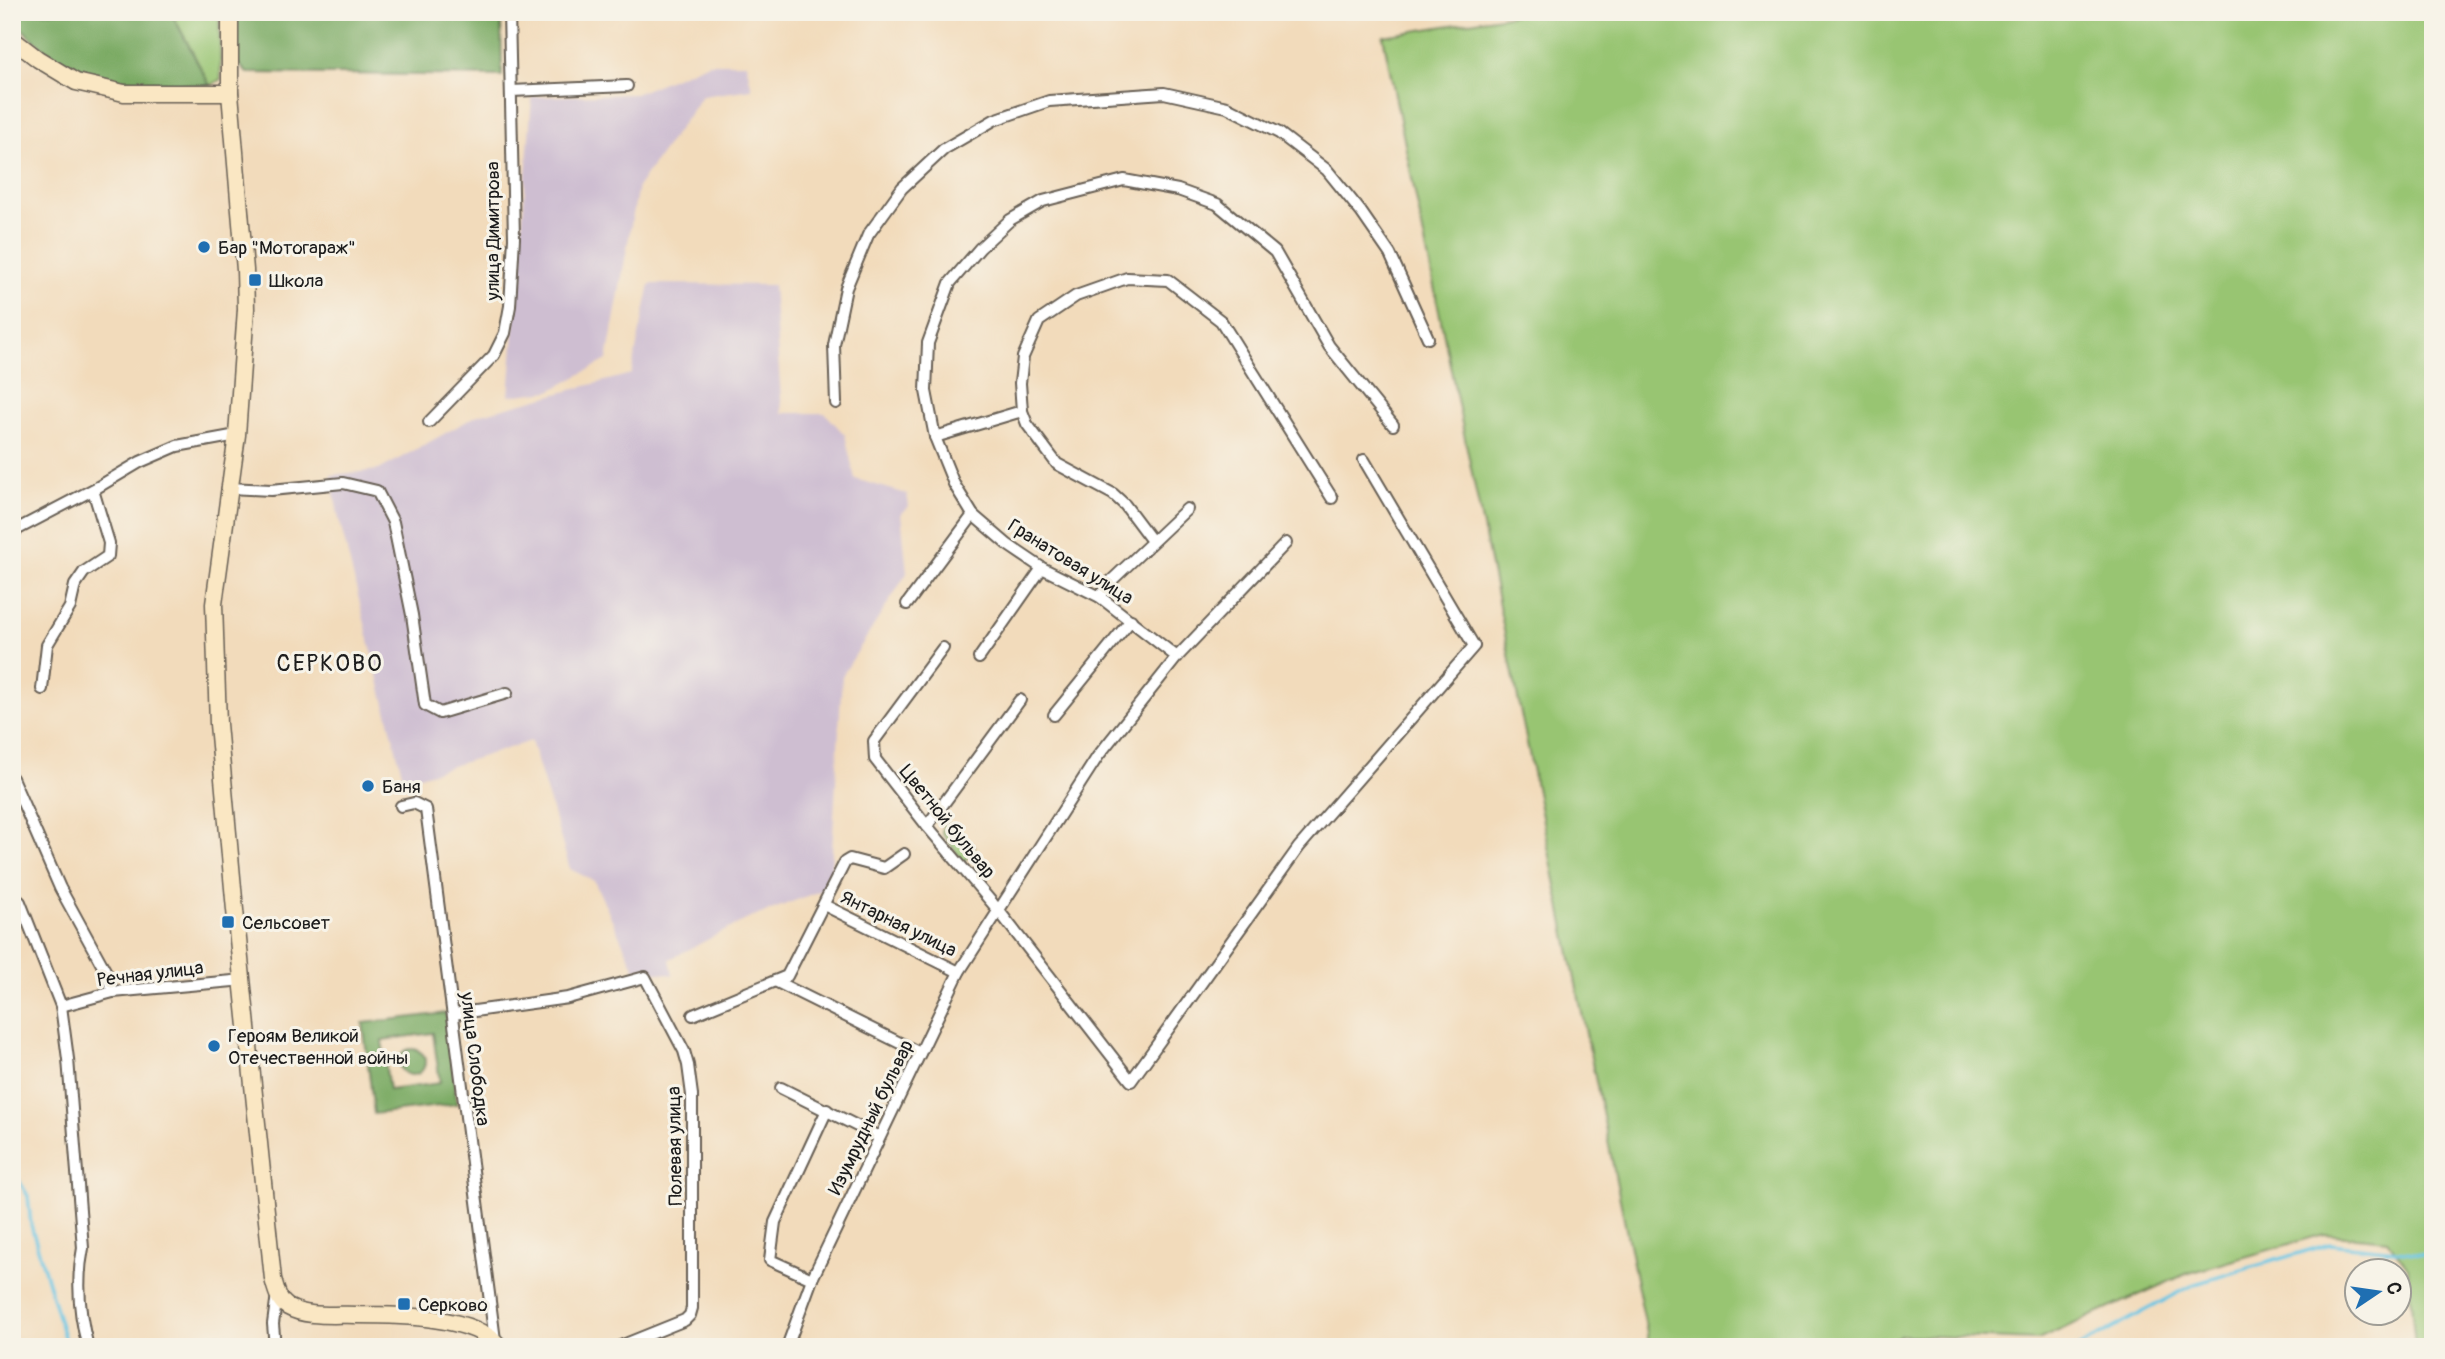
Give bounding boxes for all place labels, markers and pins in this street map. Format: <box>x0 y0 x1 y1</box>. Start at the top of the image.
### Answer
place label: Бар "Мотогараж" <box>218 236 356 260</box>
marker: Бар "Мотогараж" <box>196 239 212 255</box>
place label: Школа <box>269 269 324 293</box>
marker: Школа <box>247 272 263 288</box>
place label: Баня <box>382 775 421 799</box>
marker: Баня <box>360 778 376 794</box>
place label: Сельсовет <box>242 911 330 935</box>
marker: Сельсовет <box>220 914 236 930</box>
place label: Героям Великой Отечественной войны <box>228 1024 408 1070</box>
marker: Героям Великой Отечественной войны <box>206 1038 222 1054</box>
place label: Серково <box>418 1293 488 1317</box>
marker: Серково <box>396 1296 412 1312</box>

